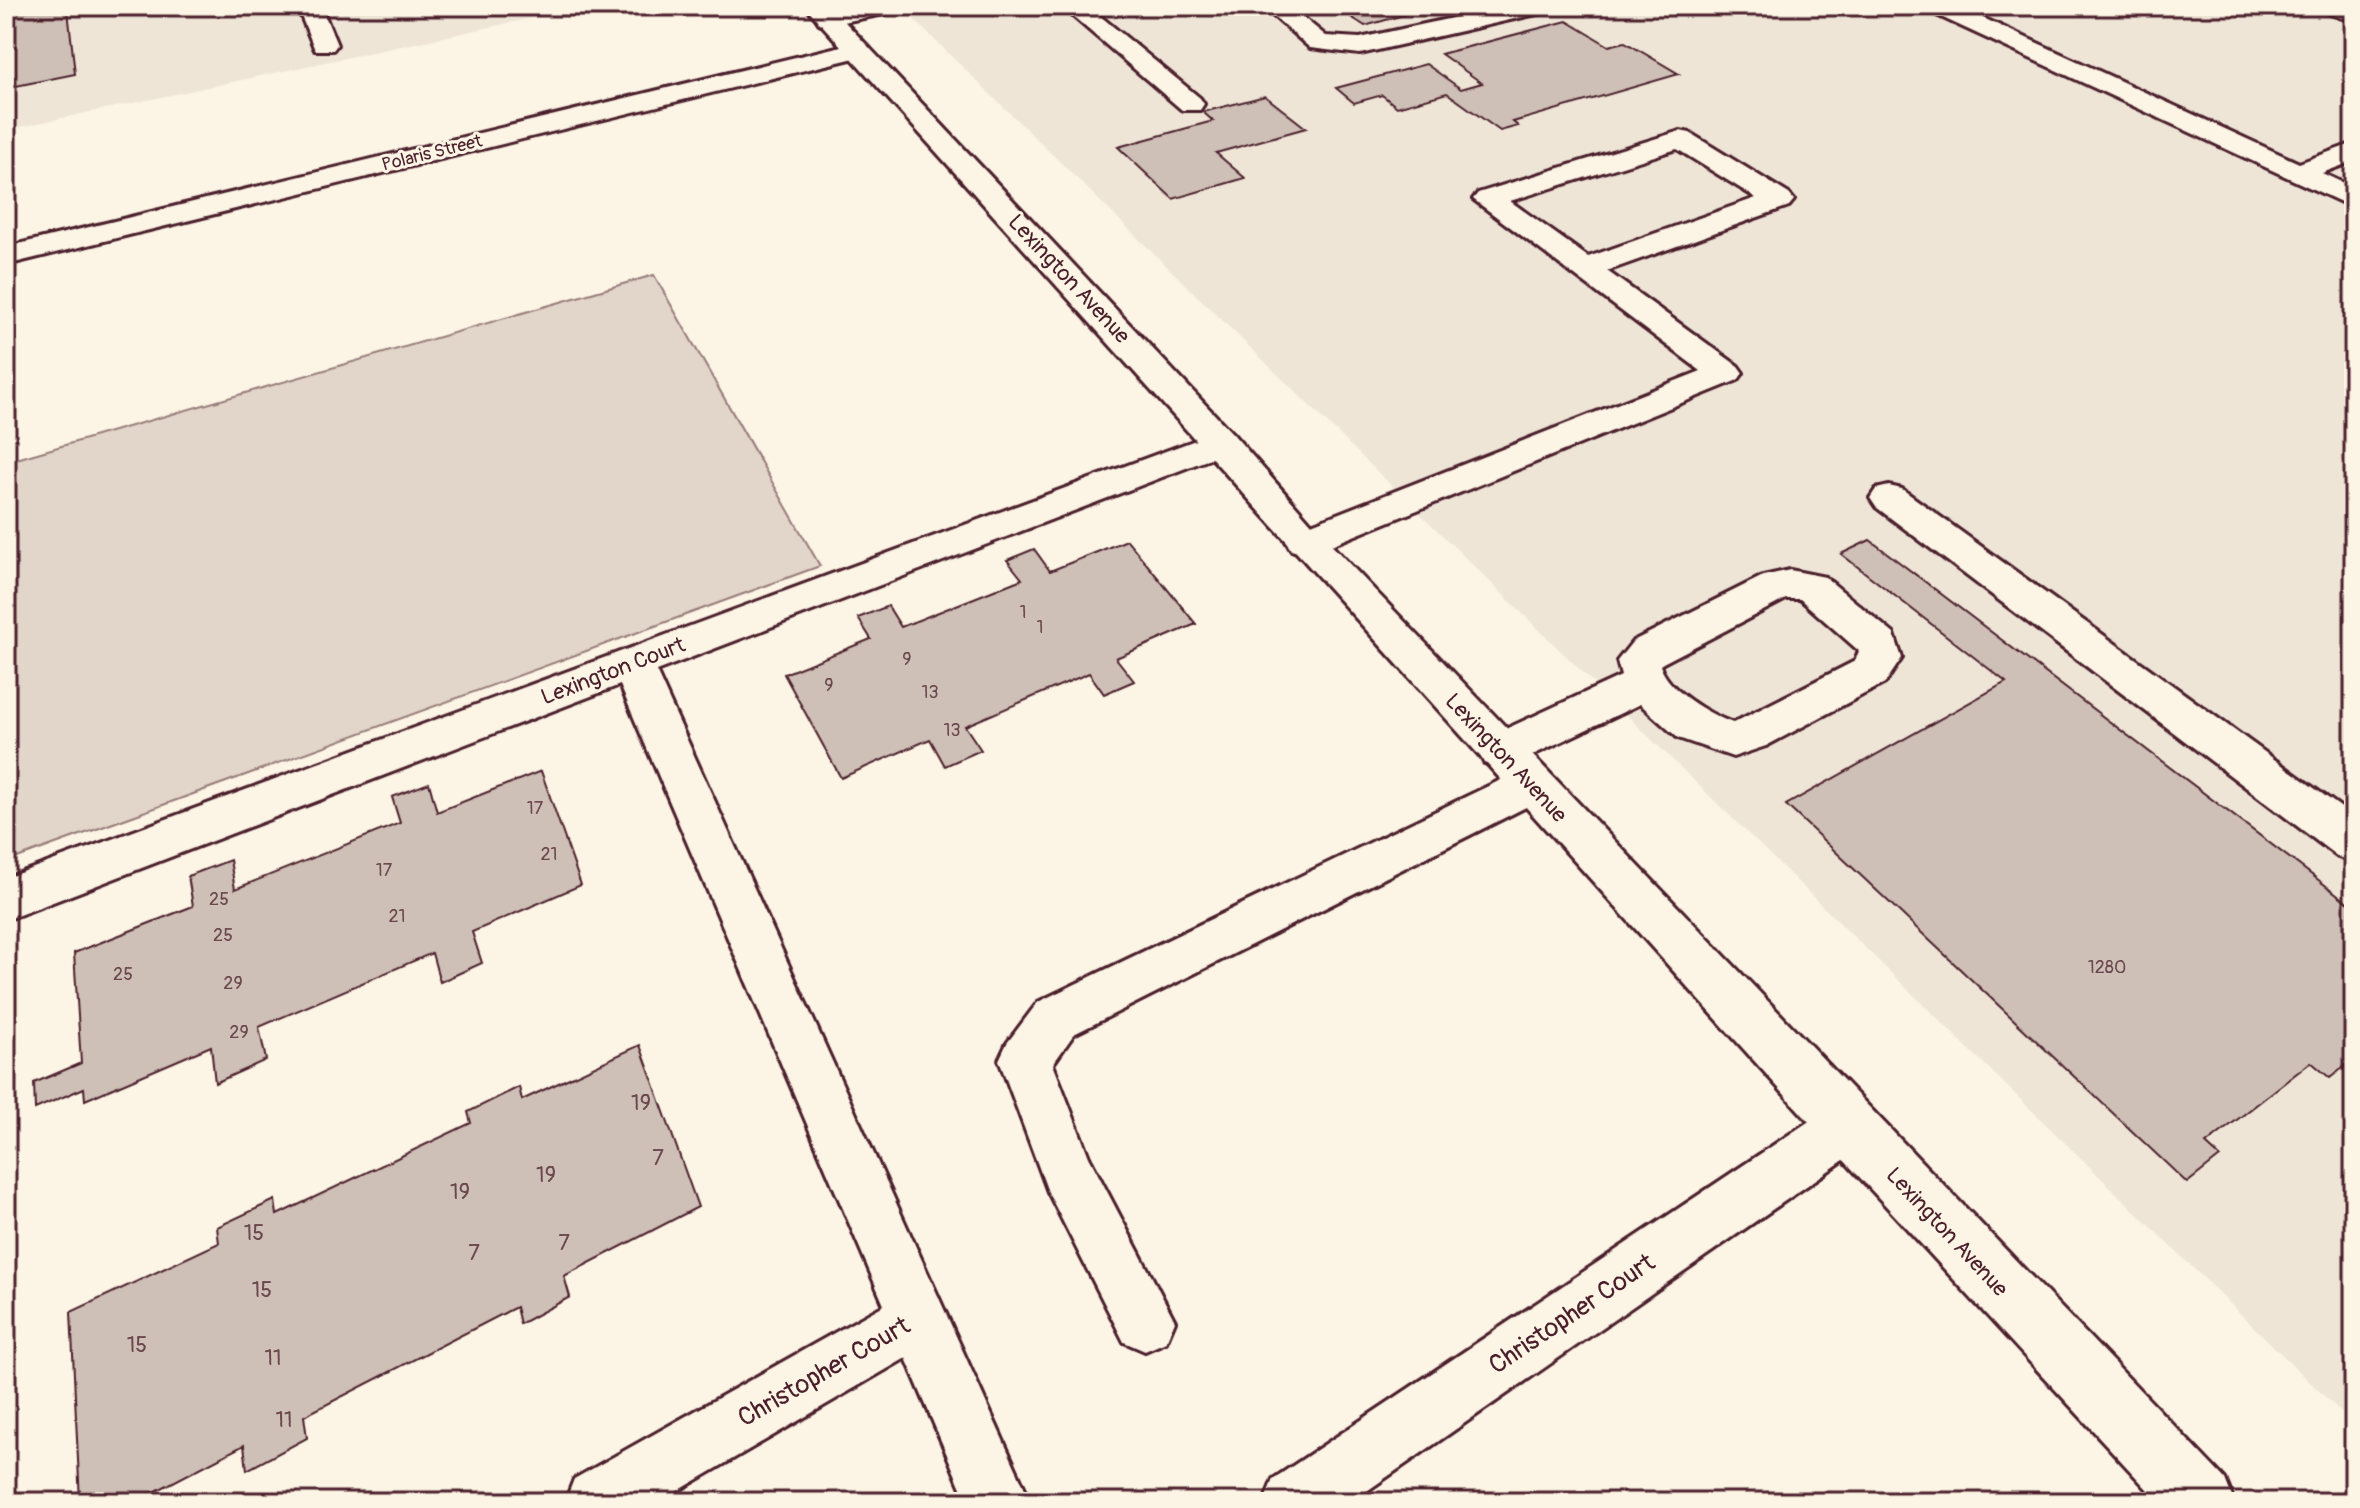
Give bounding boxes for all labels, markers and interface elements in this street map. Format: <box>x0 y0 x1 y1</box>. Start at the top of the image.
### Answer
street label: Polaris Street <box>379 129 485 177</box>
street label: Lexington Avenue <box>1002 208 1136 350</box>
house number: 1 <box>1019 601 1027 624</box>
house number: 1 <box>1036 616 1044 639</box>
street label: Lexington Court <box>537 631 689 711</box>
house number: 9 <box>902 648 912 671</box>
house number: 9 <box>824 674 834 697</box>
house number: 13 <box>921 681 939 704</box>
street label: Lexington Avenue <box>1439 687 1573 829</box>
house number: 13 <box>943 719 961 742</box>
house number: 17 <box>527 797 544 820</box>
house number: 21 <box>540 843 558 866</box>
house number: 17 <box>376 859 393 882</box>
house number: 25 <box>209 888 229 911</box>
house number: 21 <box>388 905 406 928</box>
house number: 25 <box>213 924 233 947</box>
house number: 1280 <box>2088 956 2126 979</box>
house number: 25 <box>113 963 133 986</box>
house number: 29 <box>223 972 243 995</box>
house number: 29 <box>229 1021 249 1044</box>
house number: 19 <box>631 1089 651 1117</box>
house number: 7 <box>652 1144 664 1172</box>
house number: 19 <box>536 1161 556 1189</box>
street label: Lexington Avenue <box>1880 1161 2014 1303</box>
house number: 19 <box>450 1178 470 1206</box>
house number: 15 <box>244 1219 264 1247</box>
house number: 7 <box>558 1229 570 1257</box>
house number: 7 <box>468 1239 480 1267</box>
street label: Christopher Court <box>1483 1246 1662 1381</box>
house number: 15 <box>252 1276 272 1304</box>
street label: Christopher Court <box>732 1310 916 1434</box>
house number: 15 <box>127 1331 147 1359</box>
house number: 11 <box>264 1344 282 1372</box>
house number: 11 <box>275 1406 293 1434</box>

